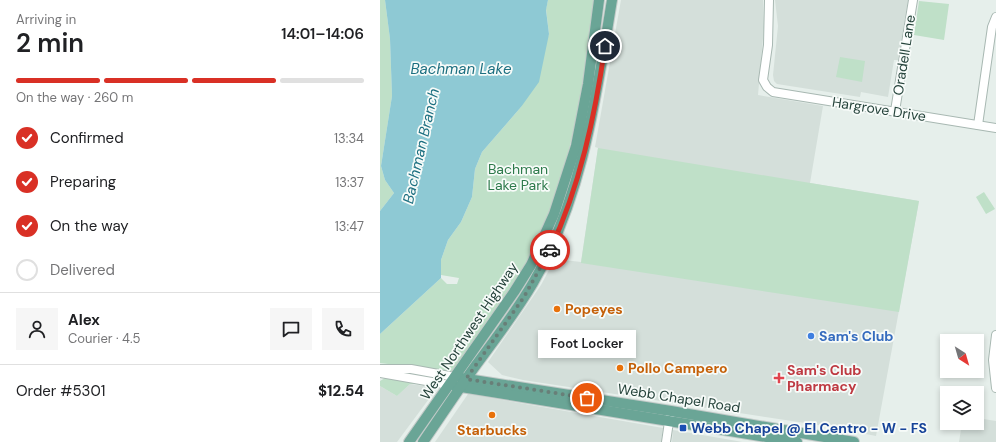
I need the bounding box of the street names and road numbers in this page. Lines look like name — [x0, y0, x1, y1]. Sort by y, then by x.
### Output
street label: Oradell Lane — [889, 13, 919, 97]
street label: Hargrove Drive — [831, 93, 927, 125]
street label: West Northwest Highway — [416, 259, 522, 403]
street label: Webb Chapel Road — [616, 379, 742, 417]

